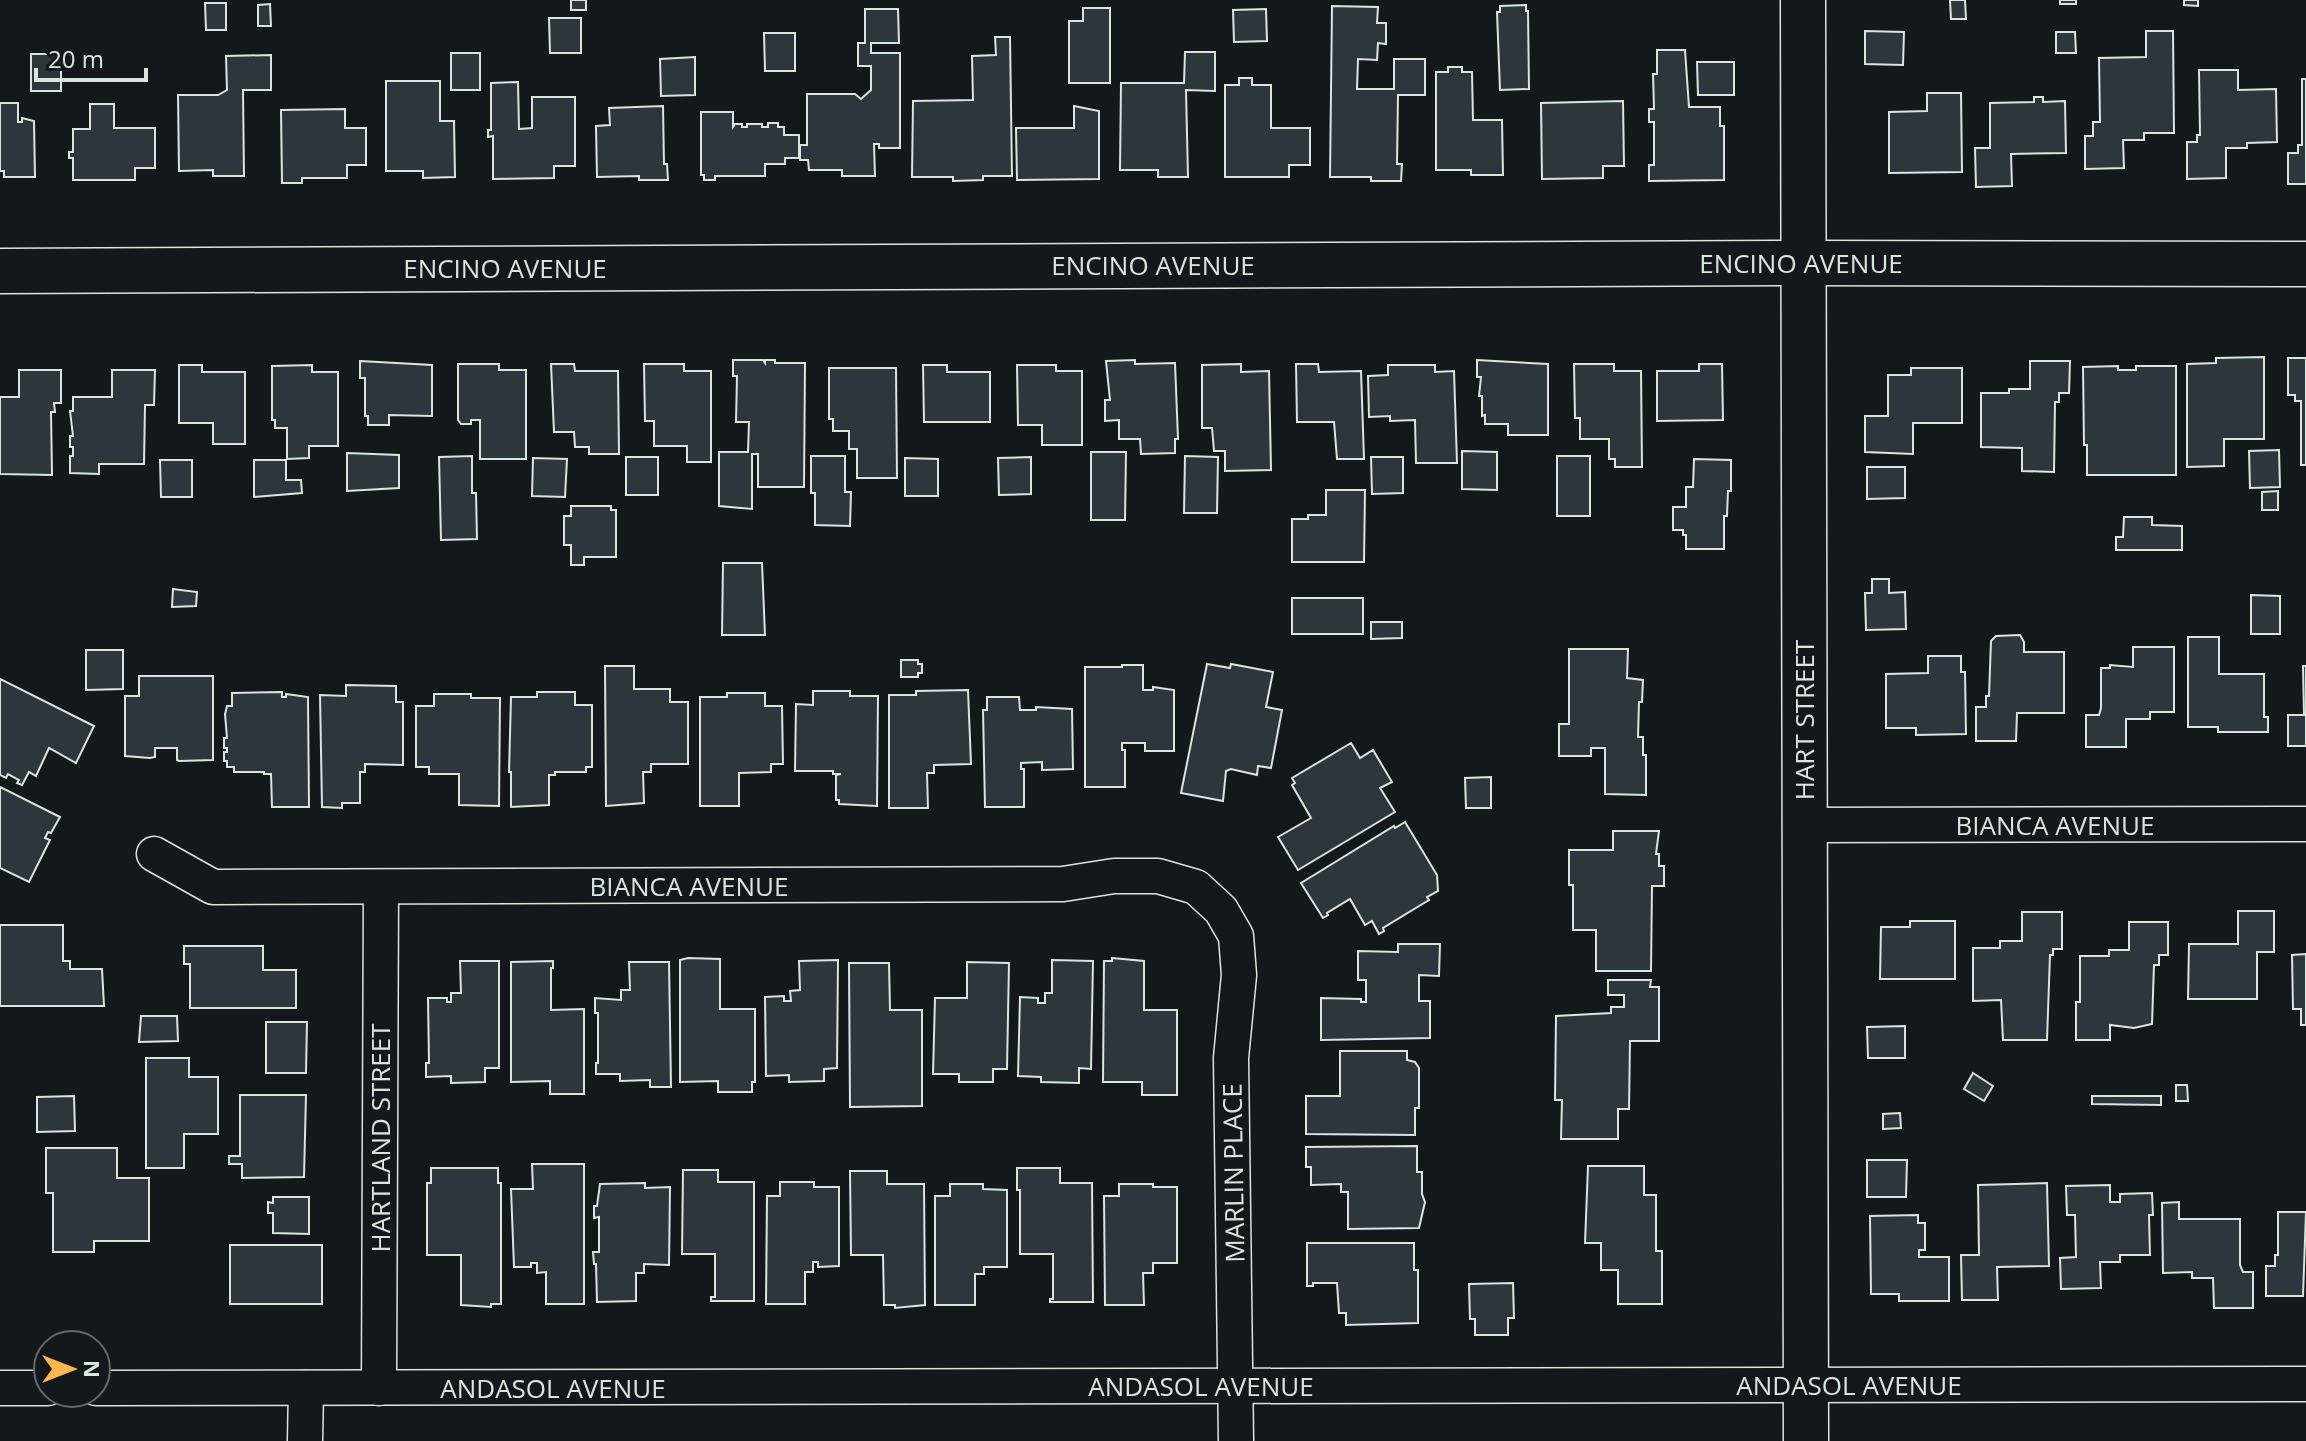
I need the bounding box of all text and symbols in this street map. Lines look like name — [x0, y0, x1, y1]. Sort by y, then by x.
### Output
scale bar — [36, 32, 146, 82]
text: 20 m — [48, 42, 104, 75]
street label: ENCINO AVENUE — [1699, 245, 1903, 281]
street label: ENCINO AVENUE — [1051, 247, 1255, 283]
street label: ENCINO AVENUE — [403, 250, 607, 286]
street label: HART STREET — [1786, 639, 1822, 800]
street label: BIANCA AVENUE — [1955, 807, 2155, 843]
street label: BIANCA AVENUE — [589, 868, 789, 904]
street label: HARTLAND STREET — [362, 1023, 398, 1253]
street label: MARLIN PLACE — [1213, 1083, 1253, 1263]
north arrow — [32, 1329, 112, 1409]
text: N — [78, 1360, 108, 1378]
street label: ANDASOL AVENUE — [1736, 1367, 1962, 1403]
street label: ANDASOL AVENUE — [1088, 1368, 1314, 1404]
street label: ANDASOL AVENUE — [440, 1370, 666, 1406]

